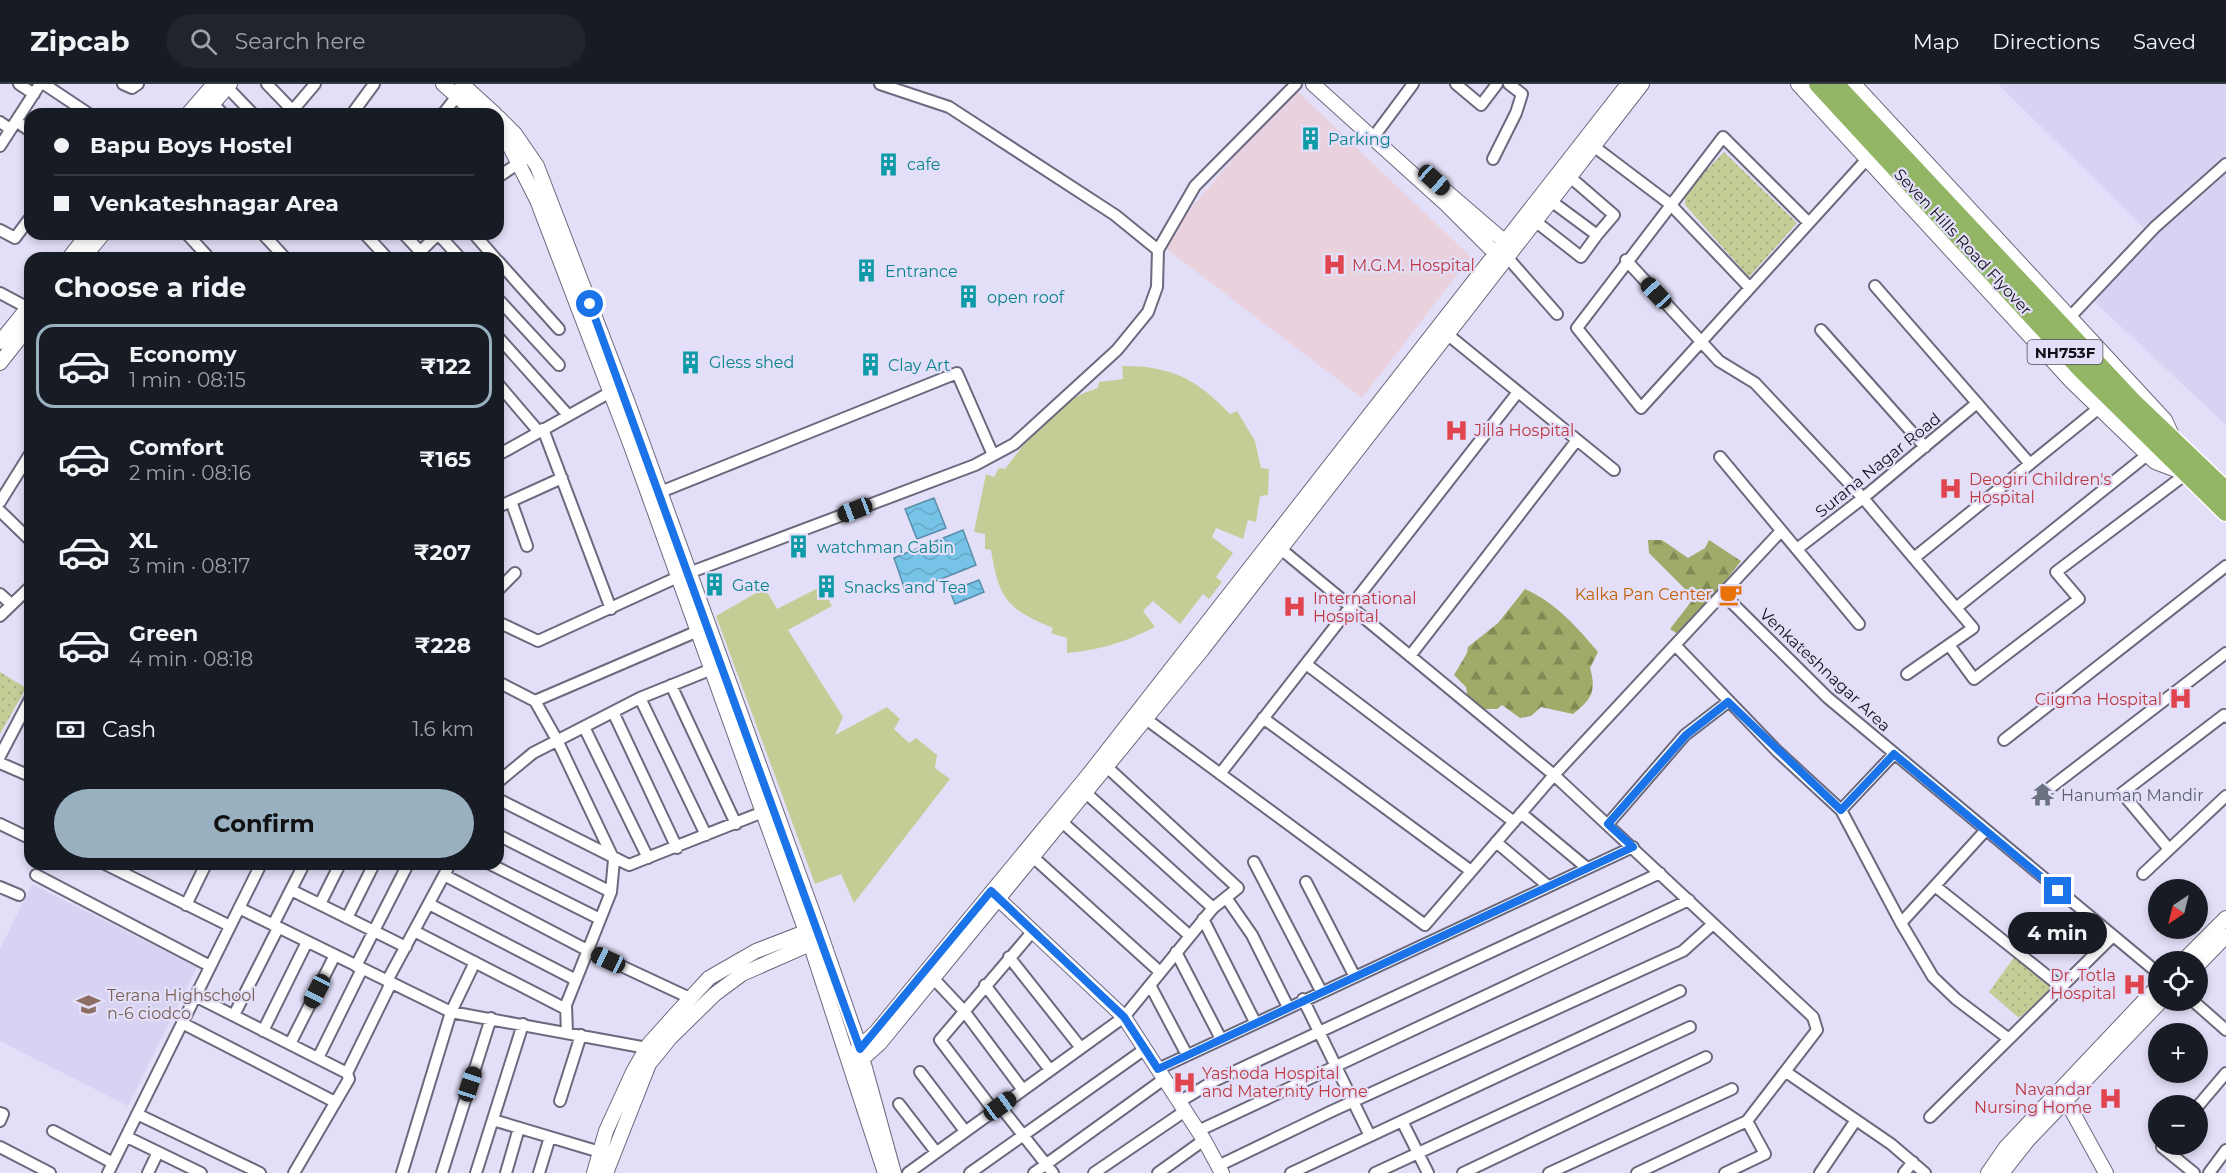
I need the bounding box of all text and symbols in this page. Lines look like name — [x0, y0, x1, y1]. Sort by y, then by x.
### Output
search box — [166, 14, 586, 68]
text: Zipcab — [30, 24, 130, 58]
icon: search — [187, 25, 220, 58]
text: Search here — [235, 28, 366, 55]
text: Map — [1913, 29, 1959, 54]
text: Directions — [1992, 29, 2100, 54]
text: Saved — [2133, 29, 2196, 54]
building icon: Parking — [1297, 126, 1323, 152]
place label: Parking — [1328, 130, 1391, 149]
text: Bapu Boys Hostel — [90, 132, 292, 159]
building icon: cafe — [876, 151, 902, 177]
place label: cafe — [907, 155, 940, 174]
car — [1415, 161, 1453, 199]
street label: Seven Hills Road Flyover — [1890, 165, 2036, 319]
text: Venkateshnagar Area — [90, 190, 339, 217]
hospital icon: M.G.M. Hospital — [1321, 252, 1347, 278]
place label: M.G.M. Hospital — [1352, 256, 1475, 275]
building icon: Entrance — [854, 258, 880, 284]
place label: Entrance — [885, 262, 958, 281]
text: Choose a ride — [54, 271, 246, 304]
car — [1637, 274, 1675, 312]
building icon: open roof — [956, 284, 982, 310]
place label: open roof — [987, 288, 1065, 307]
route start — [576, 290, 603, 317]
icon: car — [57, 339, 111, 393]
road number: NH753F — [2028, 340, 2102, 364]
text: Economy — [129, 341, 237, 368]
building icon: Gless shed — [678, 349, 704, 375]
building icon: Clay Art — [857, 352, 883, 378]
text: ₹122 — [420, 353, 471, 380]
place label: Gless shed — [709, 353, 794, 372]
place label: Clay Art — [888, 356, 951, 375]
text: 1 min · 08:15 — [129, 368, 246, 392]
street label: Surana Nagar Road — [1812, 409, 1944, 521]
hospital icon: Jilla Hospital — [1443, 417, 1469, 443]
place label: Jilla Hospital — [1473, 421, 1574, 440]
icon: car — [57, 432, 111, 486]
text: Comfort — [129, 434, 224, 461]
text: ₹165 — [419, 446, 471, 473]
text: 2 min · 08:16 — [129, 461, 251, 485]
place label: Deogiri Children's Hospital — [1969, 470, 2112, 507]
hospital icon: Deogiri Children's Hospital — [1938, 475, 1964, 501]
car — [835, 495, 875, 525]
icon: car — [57, 525, 111, 579]
text: XL — [129, 527, 158, 554]
building icon: watchman Cabin — [786, 534, 812, 560]
place label: watchman Cabin — [817, 538, 954, 557]
text: ₹207 — [414, 539, 471, 566]
text: 3 min · 08:17 — [129, 554, 250, 578]
building icon: Gate — [701, 572, 727, 598]
building icon: Snacks and Tea — [813, 574, 839, 600]
place label: Gate — [732, 576, 770, 595]
place label: Snacks and Tea — [844, 578, 967, 597]
cafe icon: Kalka Pan Center — [1717, 581, 1743, 607]
place label: Kalka Pan Center — [1575, 585, 1712, 604]
place label: International Hospital — [1313, 589, 1416, 626]
hospital icon: International Hospital — [1282, 594, 1308, 620]
street label: Venkateshnagar Area — [1756, 604, 1894, 736]
icon: car — [57, 618, 111, 672]
text: Green — [129, 620, 198, 647]
text: ₹228 — [415, 632, 471, 659]
text: 4 min · 08:18 — [129, 647, 253, 671]
hospital icon: Ciigma Hospital — [2167, 686, 2193, 712]
place label: Ciigma Hospital — [2035, 690, 2162, 709]
icon: cash — [54, 713, 87, 746]
text: Cash — [102, 716, 156, 743]
text: 1.6 km — [412, 717, 474, 741]
temple icon: Hanuman Mandir — [2030, 782, 2056, 808]
place label: Hanuman Mandir — [2061, 786, 2204, 805]
button: Confirm — [54, 789, 474, 858]
route end — [2044, 877, 2071, 904]
north arrow — [2148, 879, 2208, 939]
map controls — [2148, 879, 2208, 1155]
callout: 4 min — [2008, 912, 2108, 954]
text: 4 min — [2027, 921, 2088, 945]
car — [588, 944, 628, 976]
button: locate — [2148, 951, 2208, 1011]
place label: Dr. Totla Hospital — [2050, 966, 2116, 1003]
car — [301, 971, 333, 1011]
hospital icon: Dr. Totla Hospital — [2121, 971, 2147, 997]
place label: Terana Highschool n-6 ciodco — [107, 986, 256, 1023]
school or university icon: Terana Highschool n-6 ciodco — [76, 991, 102, 1017]
button: + — [2148, 1023, 2208, 1083]
car — [456, 1064, 484, 1104]
place label: Yashoda Hospital and Maternity Home — [1202, 1064, 1368, 1101]
hospital icon: Yashoda Hospital and Maternity Home — [1171, 1069, 1197, 1095]
place label: Navandar Nursing Home — [1974, 1080, 2092, 1117]
hospital icon: Navandar Nursing Home — [2097, 1085, 2123, 1111]
car — [980, 1088, 1020, 1124]
button: − — [2148, 1095, 2208, 1155]

